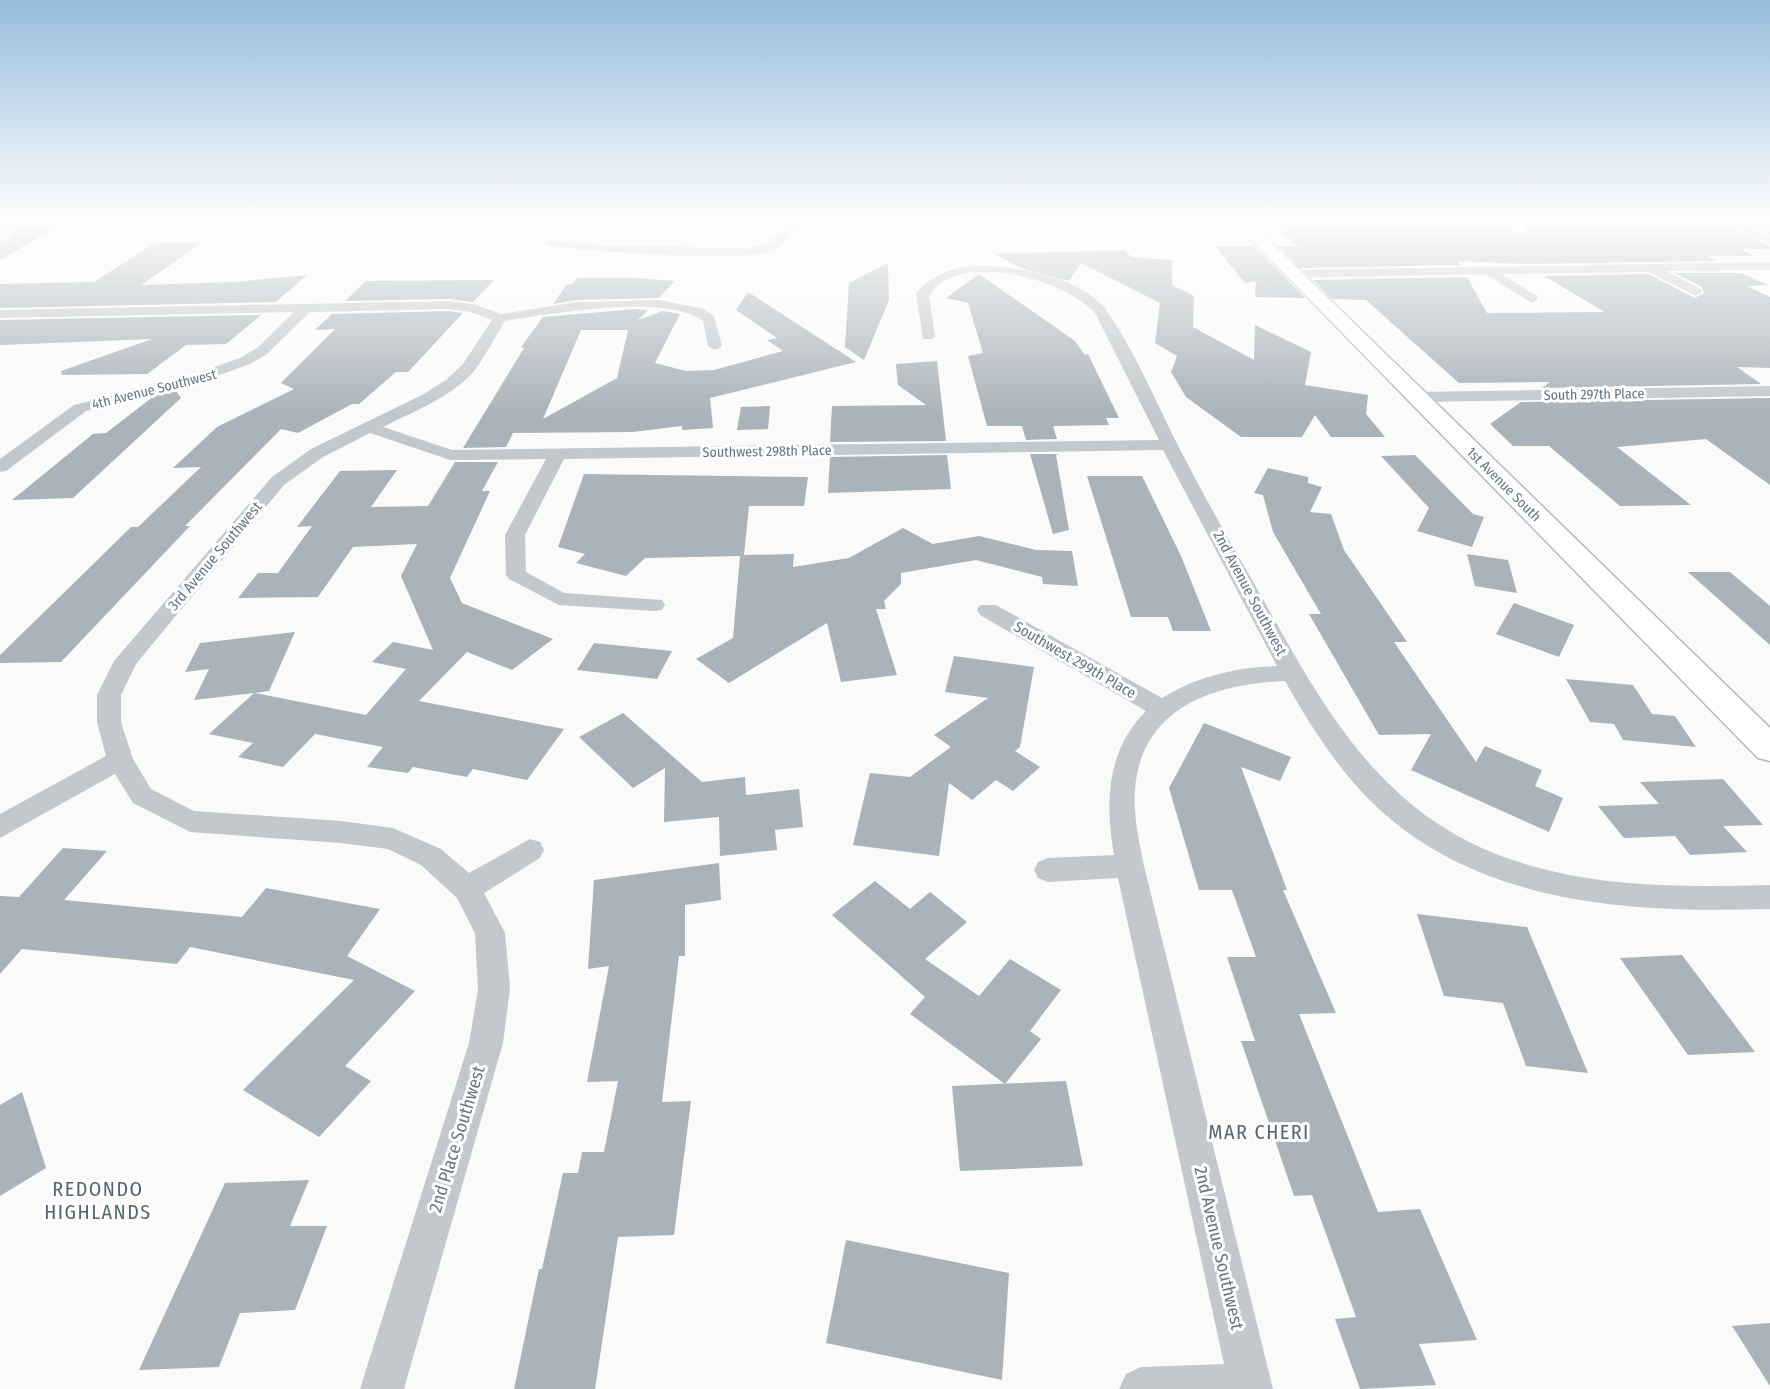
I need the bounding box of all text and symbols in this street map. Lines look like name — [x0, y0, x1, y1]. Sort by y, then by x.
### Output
street label: 4th Avenue Southwest — [90, 366, 218, 413]
street label: South 297th Place — [1543, 385, 1645, 404]
street label: Southwest 298th Place — [702, 442, 832, 461]
street label: 1st Avenue South — [1463, 444, 1544, 525]
street label: 3rd Avenue Southwest — [164, 498, 266, 614]
street label: 2nd Avenue Southwest — [1209, 527, 1291, 659]
street label: Southwest 299th Place — [1011, 618, 1139, 702]
street label: 2nd Place Southwest — [424, 1063, 490, 1215]
district label: MAR CHERI — [1208, 1120, 1310, 1144]
street label: 2nd Avenue Southwest — [1189, 1164, 1249, 1332]
district label: REDONDO HIGHLANDS — [44, 1177, 152, 1224]

